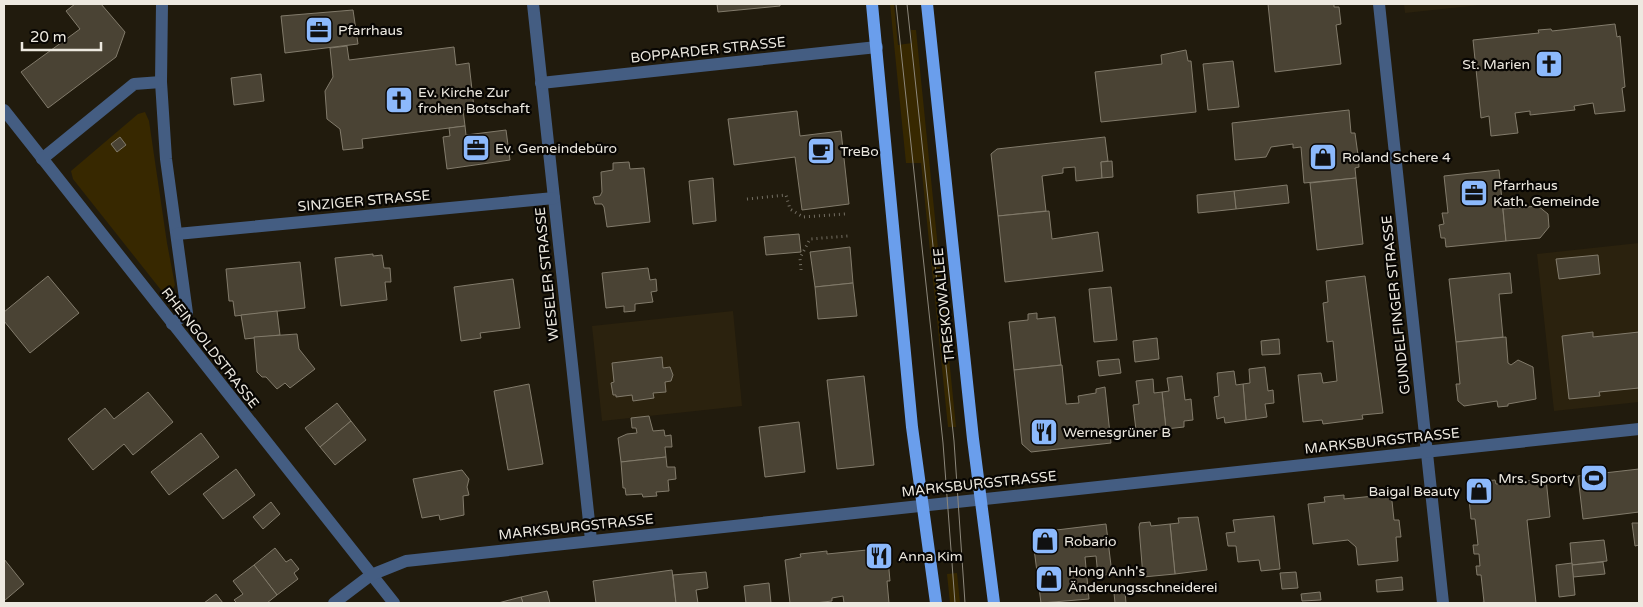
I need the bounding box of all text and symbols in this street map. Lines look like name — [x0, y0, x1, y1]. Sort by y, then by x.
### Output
office icon: Pfarrhaus — [304, 15, 334, 45]
scale bar — [22, 20, 101, 52]
place label: Pfarrhaus — [338, 22, 403, 39]
text: 20 m — [30, 28, 67, 46]
street label: BOPPARDER STRASSE — [630, 33, 787, 67]
church icon: St. Marien — [1534, 49, 1564, 79]
place label: St. Marien — [1462, 56, 1530, 73]
place label: Ev. Kirche Zur frohen Botschaft — [418, 84, 531, 117]
church icon: Ev. Kirche Zur frohen Botschaft — [384, 85, 414, 115]
office icon: Ev. Gemeindebüro — [461, 133, 491, 163]
cafe icon: TreBo — [806, 136, 836, 166]
place label: Ev. Gemeindebüro — [495, 140, 617, 157]
shop icon: Roland Schere 4 — [1308, 142, 1338, 172]
place label: TreBo — [840, 143, 879, 160]
place label: Roland Schere 4 — [1342, 149, 1451, 166]
place label: Pfarrhaus Kath. Gemeinde — [1493, 177, 1599, 210]
office icon: Pfarrhaus Kath. Gemeinde — [1459, 178, 1489, 208]
street label: SINZIGER STRASSE — [297, 187, 431, 215]
street label: WESELER STRASSE — [532, 206, 562, 342]
street label: GUNDELFINGER STRASSE — [1378, 215, 1414, 395]
street label: TRESKOWALLEE — [930, 247, 958, 363]
street label: RHEINGOLDSTRASSE — [158, 284, 262, 412]
restaurant icon: Wernesgrüner B — [1029, 417, 1059, 447]
place label: Wernesgrüner B — [1063, 424, 1171, 441]
street label: MARKSBURGSTRASSE — [1304, 424, 1461, 458]
sports icon: Mrs. Sporty — [1579, 463, 1609, 493]
street label: MARKSBURGSTRASSE — [901, 467, 1058, 501]
place label: Mrs. Sporty — [1498, 470, 1575, 487]
shop icon: Baigal Beauty — [1464, 476, 1494, 506]
place label: Baigal Beauty — [1368, 483, 1460, 500]
street label: MARKSBURGSTRASSE — [498, 510, 655, 544]
shop icon: Robario — [1030, 526, 1060, 556]
place label: Robario — [1064, 533, 1117, 550]
restaurant icon: Anna Kim — [864, 541, 894, 571]
place label: Anna Kim — [898, 548, 963, 565]
place label: Hong Anh's Änderungsschneiderei — [1068, 563, 1218, 596]
shop icon: Hong Anh's Änderungsschneiderei — [1034, 564, 1064, 594]

